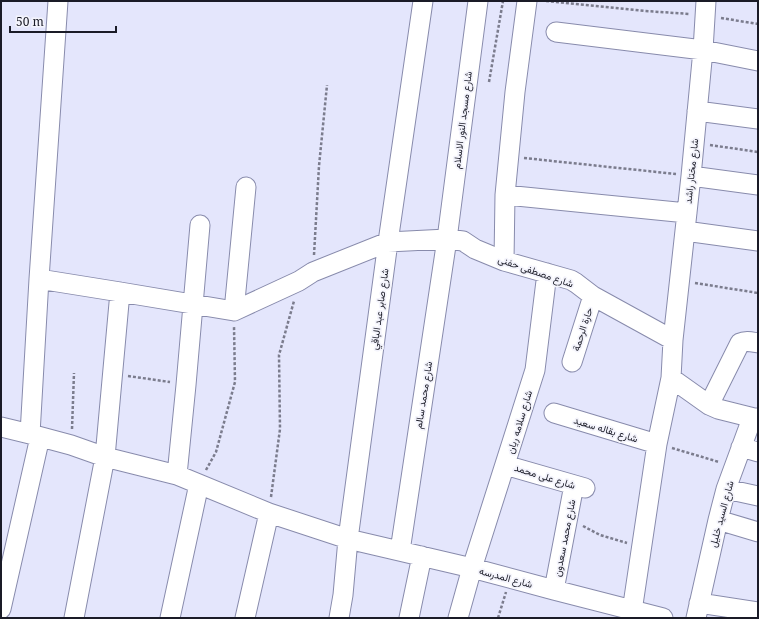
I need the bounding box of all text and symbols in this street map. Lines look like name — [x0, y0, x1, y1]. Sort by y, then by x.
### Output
scale bar — [10, 8, 116, 34]
text: 50 m — [16, 13, 44, 30]
street label: شارع مسجد النور الاسلام — [449, 70, 475, 170]
street label: شارع مختار راشد — [681, 138, 701, 204]
street label: شارع مصطفى حفنى — [496, 252, 576, 291]
street label: شارع صابر عبد الباقي — [366, 267, 394, 351]
street label: حارة الرحمة — [568, 305, 596, 353]
street label: شارع محمد سالم — [411, 360, 435, 430]
street label: شارع سلامه ريان — [503, 388, 535, 455]
street label: شارع بقاله سعيد — [572, 413, 640, 445]
street label: شارع على محمد — [513, 460, 577, 492]
street label: شارع السيد خليل — [705, 479, 737, 549]
street label: شارع محمد سعدون — [550, 498, 578, 578]
street label: شارع المدرسه — [478, 563, 534, 591]

